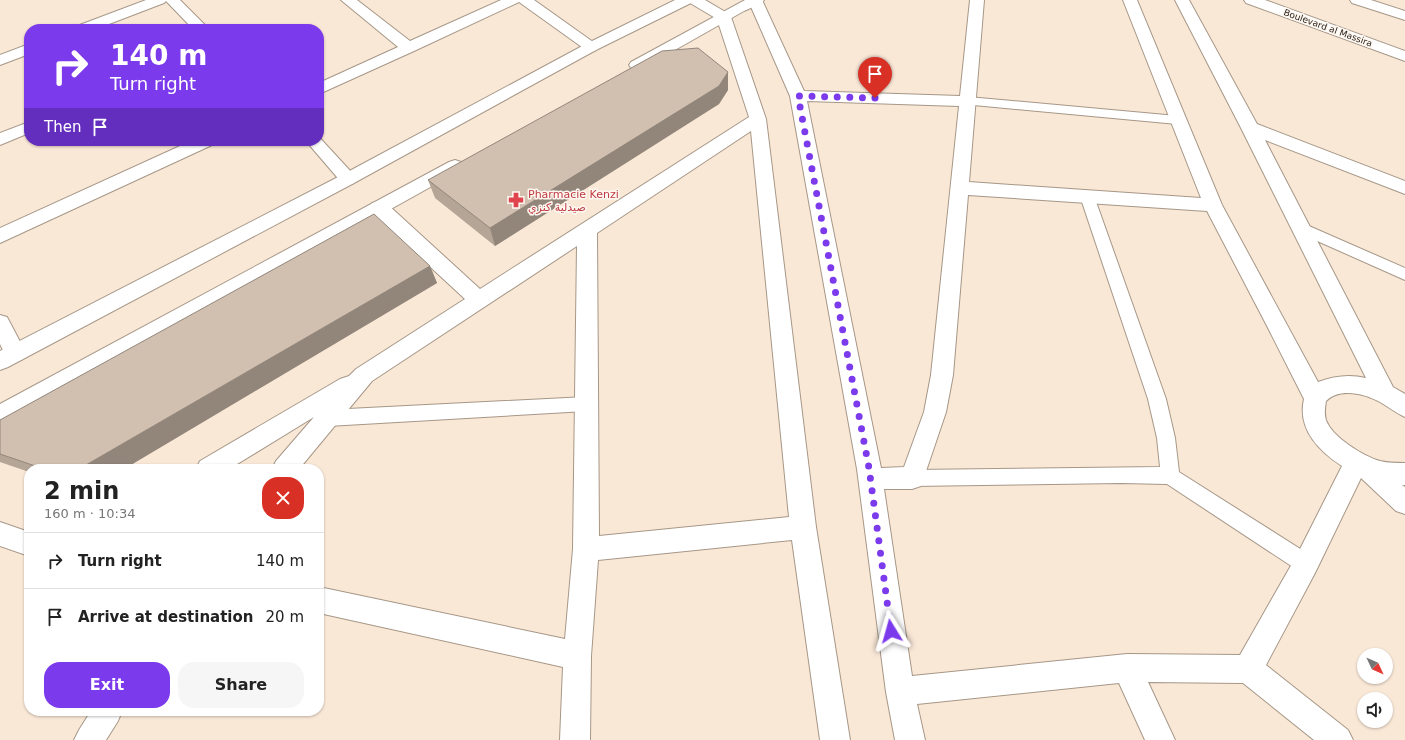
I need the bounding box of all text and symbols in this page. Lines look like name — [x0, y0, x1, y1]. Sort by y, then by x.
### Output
street label: Boulevard al Massira — [1282, 7, 1374, 49]
text: 140 m — [110, 39, 207, 72]
icon: right — [44, 40, 96, 92]
pin — [858, 57, 892, 98]
icon: arrive — [864, 63, 886, 85]
text: Turn right — [110, 73, 196, 94]
icon: arrive — [89, 116, 111, 138]
text: Then — [44, 118, 81, 136]
place label: Pharmacie Kenzi صيدلية كنزي — [528, 188, 619, 214]
pharmacy icon: Pharmacie Kenzi صيدلية كنزي — [507, 191, 525, 209]
text: 2 min — [44, 477, 119, 505]
button: close — [262, 477, 304, 519]
text: 160 m · 10:34 — [44, 506, 135, 521]
icon: right — [44, 550, 66, 572]
text: Turn right — [78, 552, 162, 570]
text: 140 m — [256, 552, 304, 570]
icon: arrive — [44, 606, 66, 628]
text: Arrive at destination — [78, 608, 253, 626]
text: 20 m — [266, 608, 304, 626]
position arrow — [870, 610, 912, 652]
north arrow — [1357, 648, 1393, 684]
map controls — [1357, 648, 1393, 728]
button: Exit — [44, 662, 170, 708]
button: Share — [178, 662, 304, 708]
button: sound — [1357, 692, 1393, 728]

